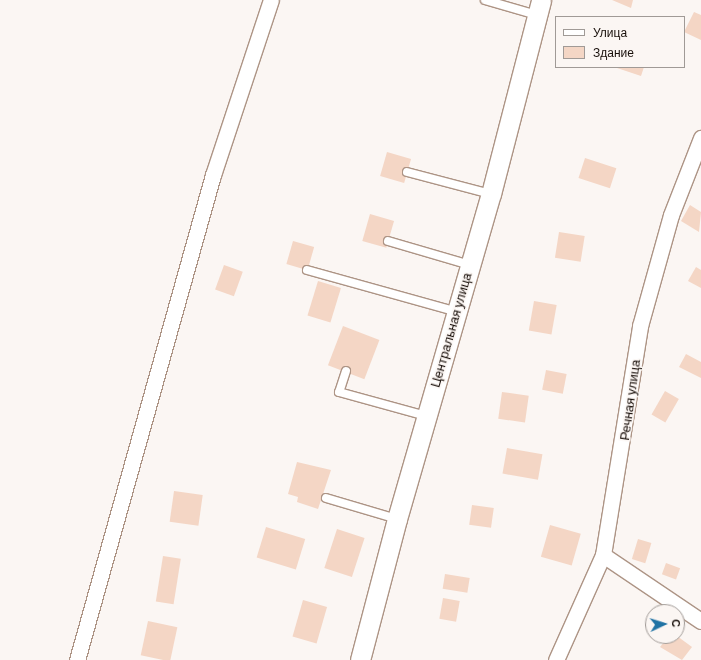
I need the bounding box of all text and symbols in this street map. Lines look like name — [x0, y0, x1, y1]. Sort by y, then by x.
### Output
legend — [555, 16, 685, 68]
text: Улица — [593, 25, 627, 39]
text: Здание — [593, 45, 634, 59]
street label: Центральная улица — [427, 271, 475, 389]
street label: Речная улица — [617, 359, 643, 441]
north arrow — [645, 604, 685, 644]
text: С — [670, 619, 683, 628]

